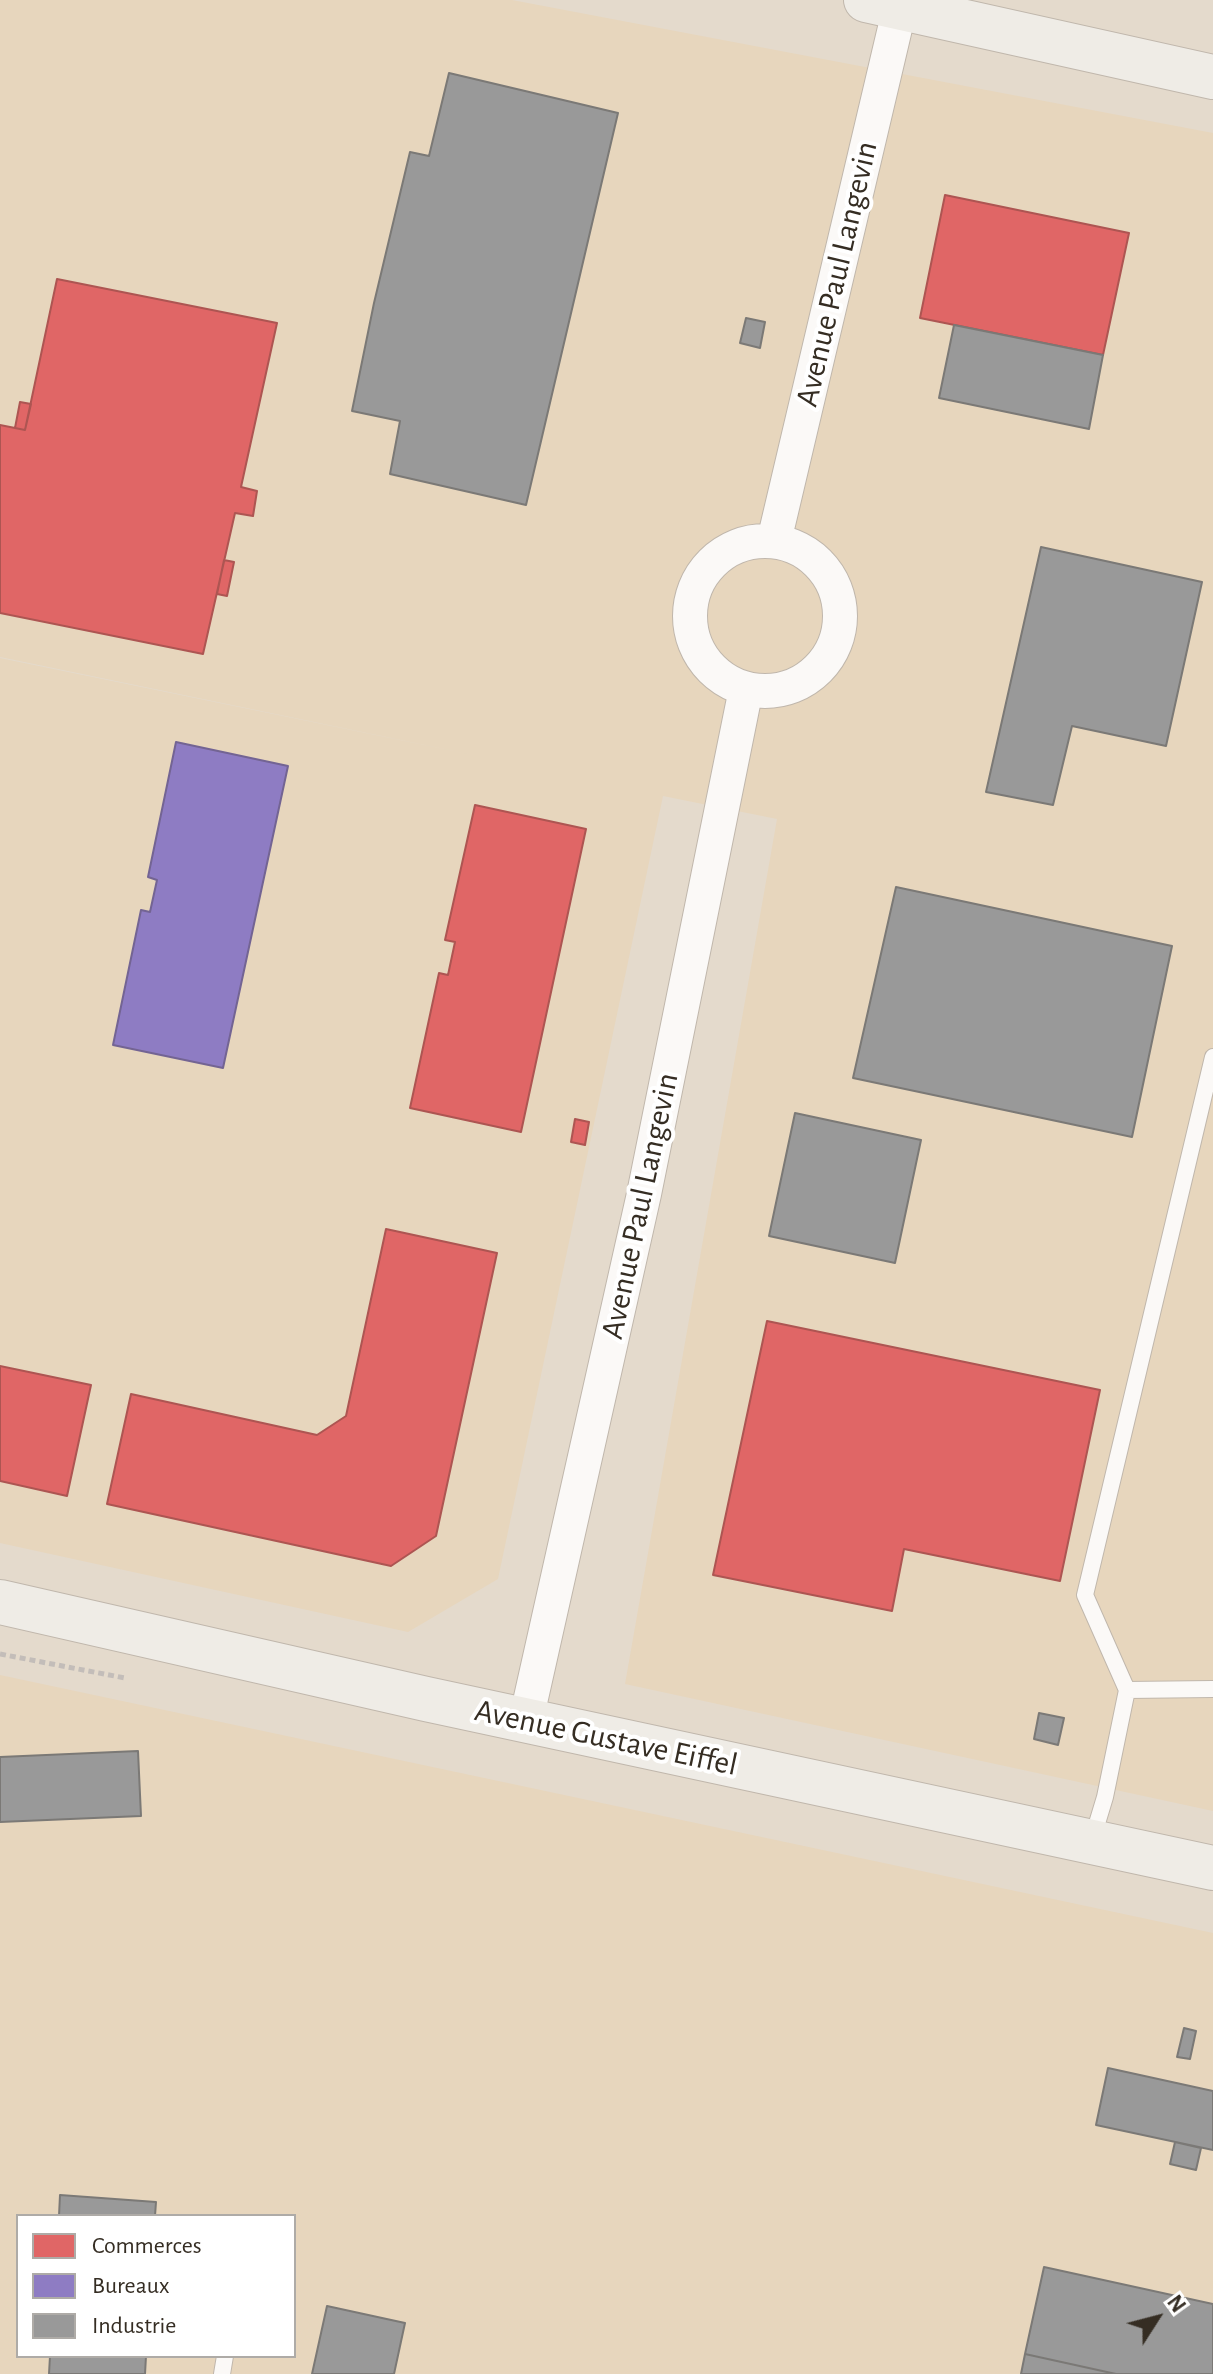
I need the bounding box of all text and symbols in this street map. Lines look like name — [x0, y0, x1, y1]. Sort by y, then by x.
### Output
street label: Avenue Paul Langevin — [788, 138, 886, 410]
street label: Avenue Paul Langevin — [593, 1069, 687, 1343]
street label: Avenue Gustave Eiffel — [471, 1691, 741, 1785]
legend — [16, 2214, 296, 2358]
text: Commerces — [92, 2234, 202, 2258]
text: Bureaux — [92, 2274, 169, 2298]
north arrow — [1117, 2278, 1197, 2358]
text: N — [1163, 2291, 1190, 2317]
text: Industrie — [92, 2314, 176, 2338]

